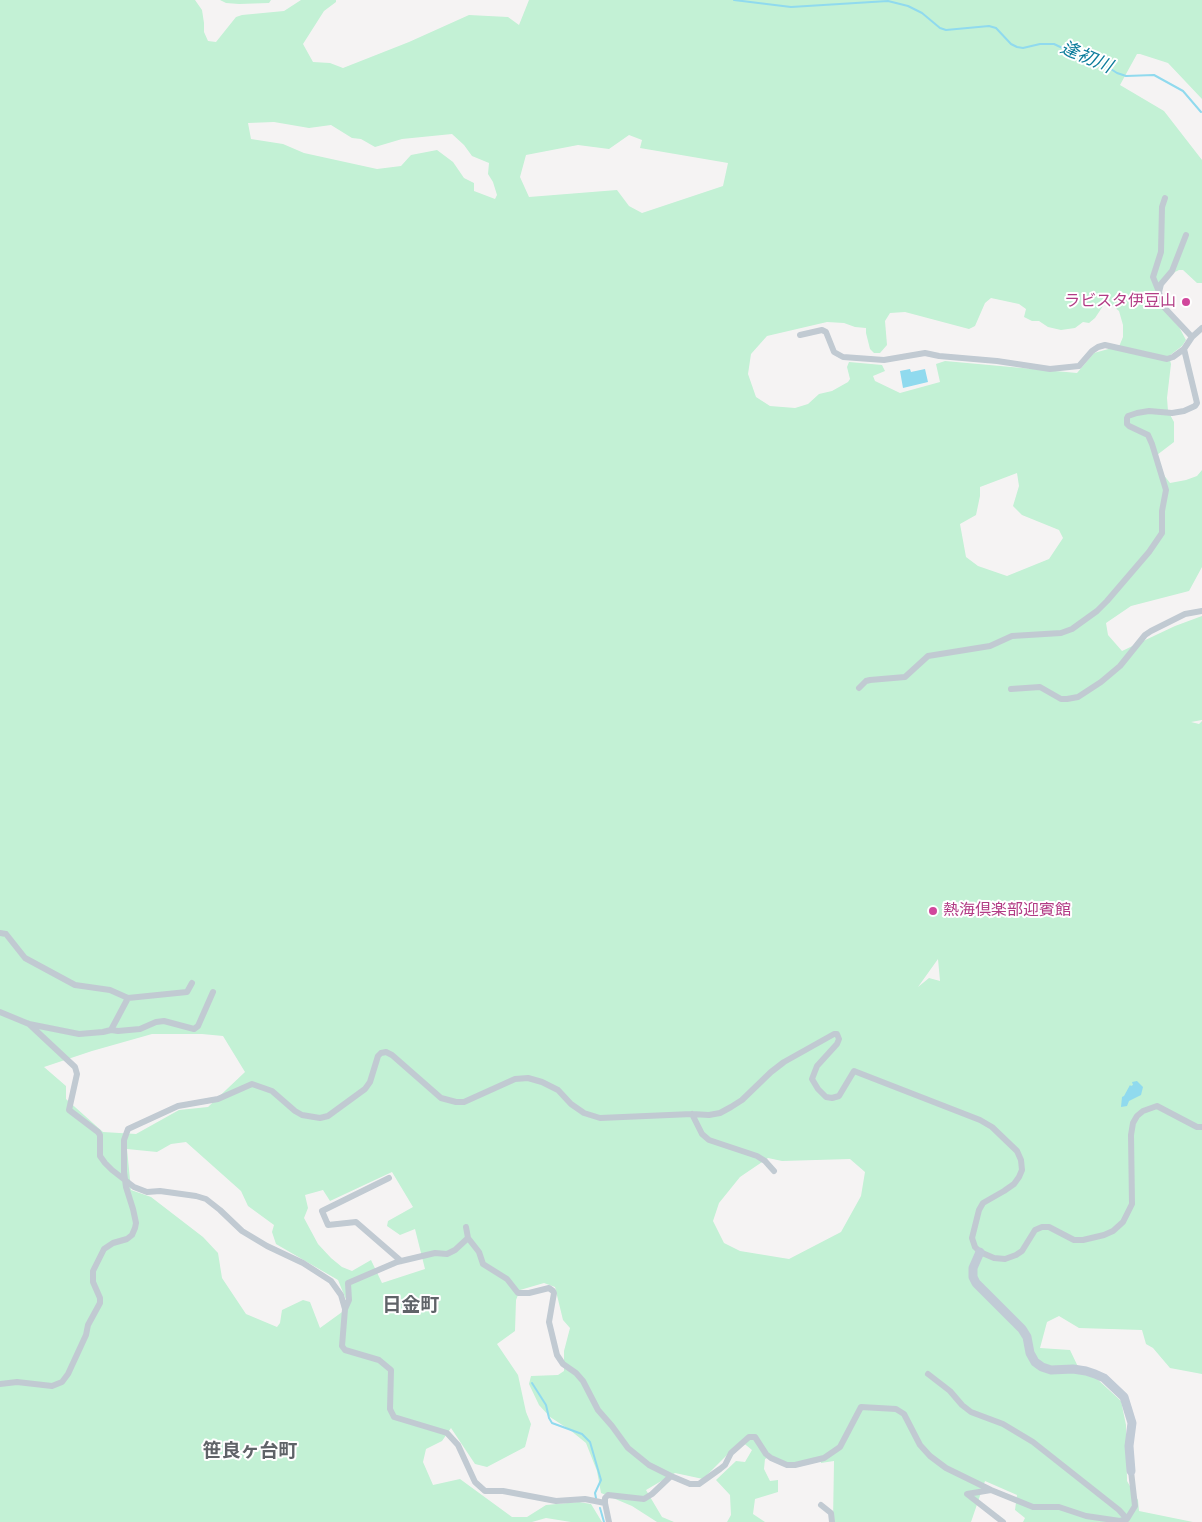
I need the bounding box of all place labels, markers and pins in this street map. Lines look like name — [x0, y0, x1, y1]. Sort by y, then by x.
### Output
place label: ラビスタ伊豆山 — [1064, 292, 1176, 312]
marker: ラビスタ伊豆山 — [1180, 296, 1192, 308]
place label: 熱海倶楽部迎賓館 — [943, 901, 1071, 921]
marker: 熱海倶楽部迎賓館 — [927, 905, 939, 917]

